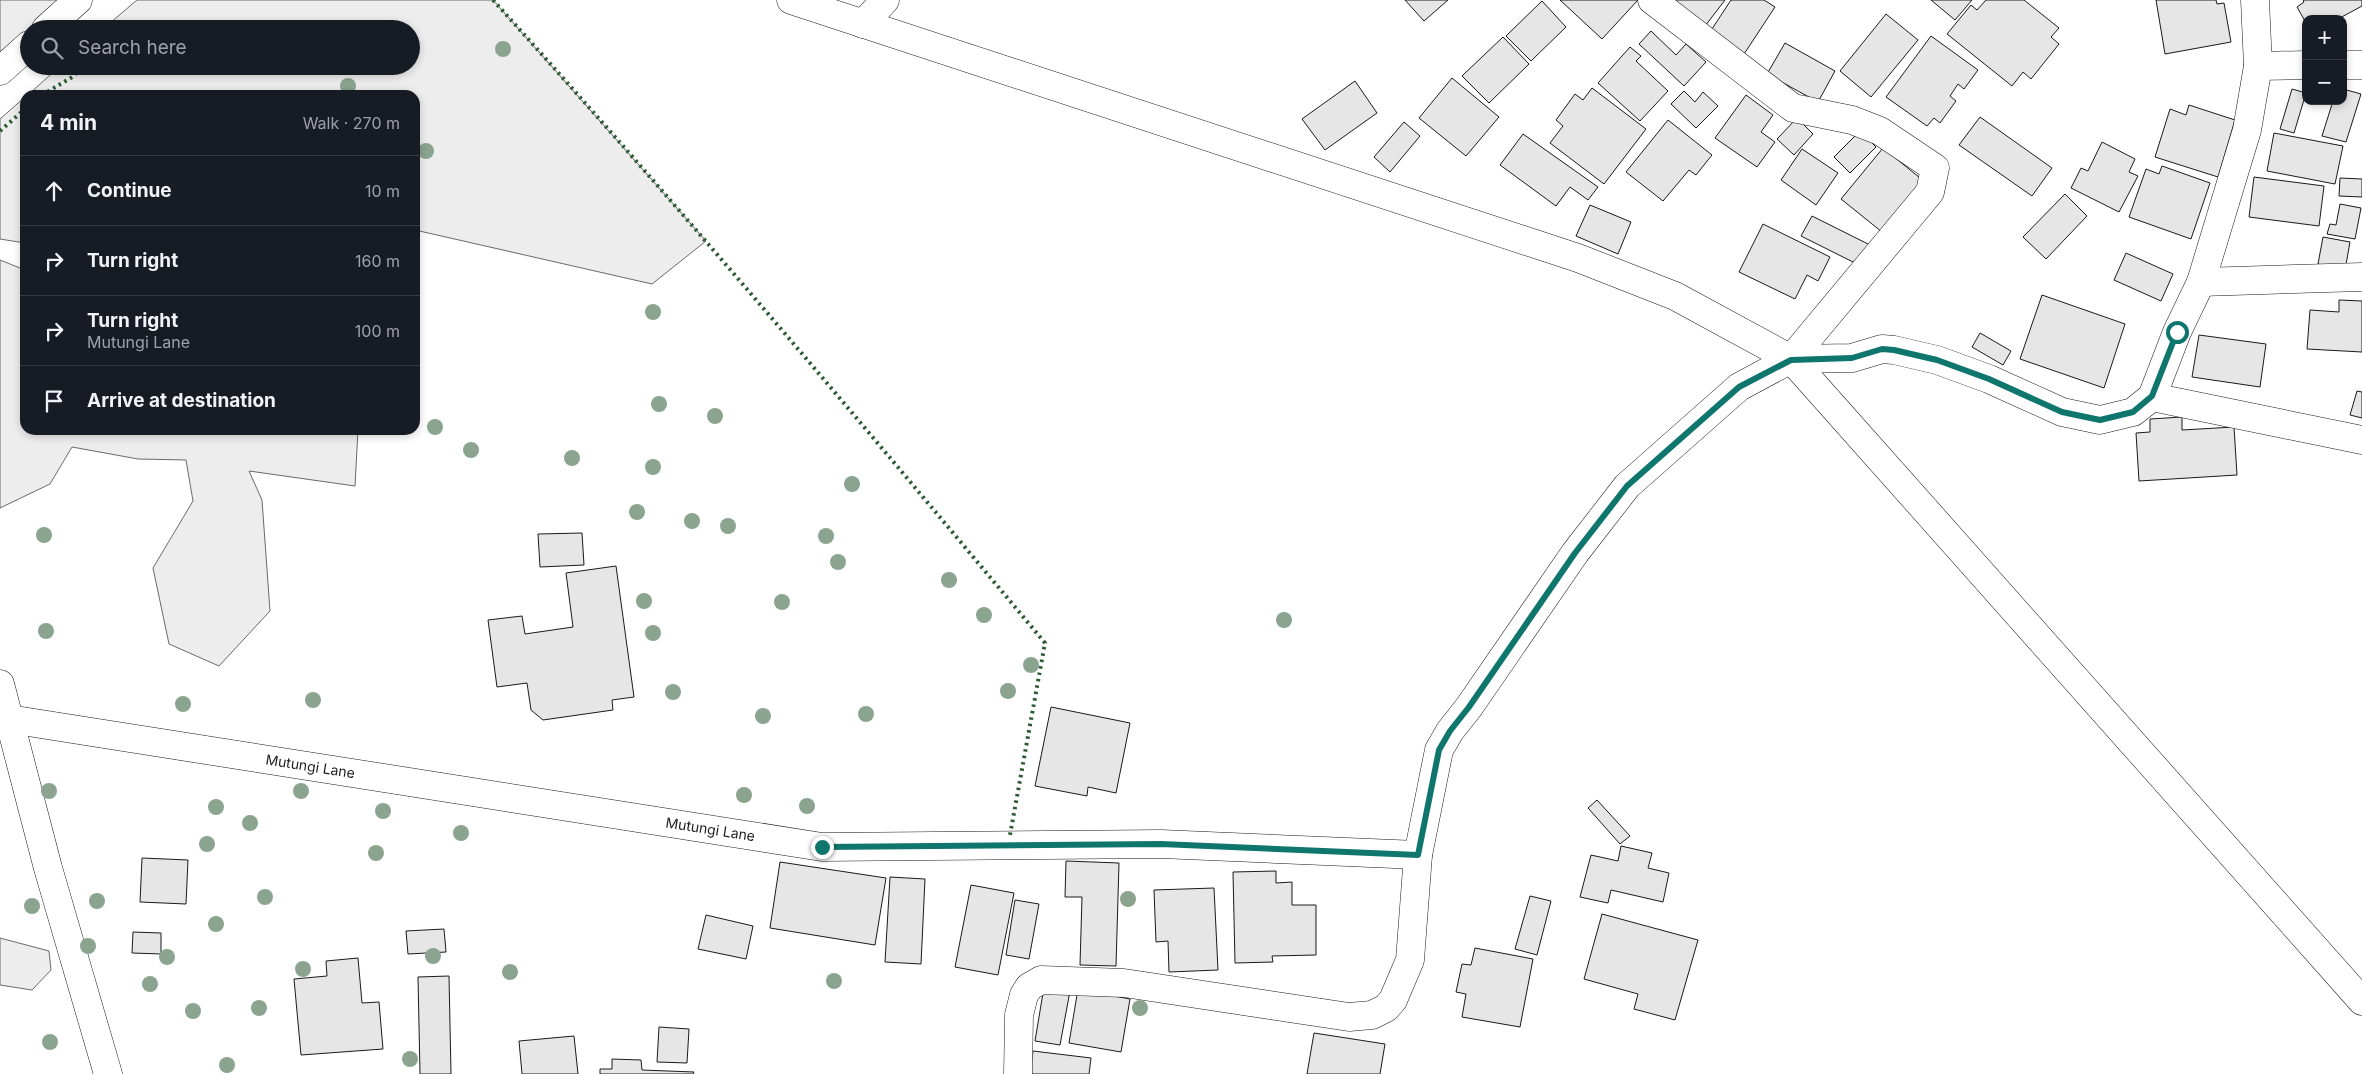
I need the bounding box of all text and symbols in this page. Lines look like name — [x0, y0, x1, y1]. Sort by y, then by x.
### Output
map controls — [2302, 15, 2347, 105]
button: + — [2302, 15, 2347, 60]
search box — [20, 20, 420, 75]
icon: search — [38, 34, 66, 62]
text: Search here — [78, 36, 187, 59]
button: − — [2302, 60, 2347, 105]
text: 4 min — [40, 110, 97, 135]
text: Walk · 270 m — [303, 113, 400, 133]
icon: ahead — [40, 177, 68, 205]
text: Continue — [87, 179, 172, 202]
text: 10 m — [365, 181, 400, 201]
icon: right — [40, 247, 68, 275]
text: Turn right — [87, 249, 178, 272]
text: 160 m — [355, 251, 400, 271]
text: Turn right — [87, 309, 178, 332]
icon: right — [40, 317, 68, 345]
text: 100 m — [355, 321, 400, 341]
route start — [2166, 321, 2189, 344]
text: Mutungi Lane — [87, 332, 190, 352]
icon: arrive — [40, 387, 68, 415]
text: Arrive at destination — [87, 389, 276, 412]
street label: Mutungi Lane — [264, 751, 356, 781]
street label: Mutungi Lane — [665, 814, 756, 844]
route end — [811, 836, 834, 859]

